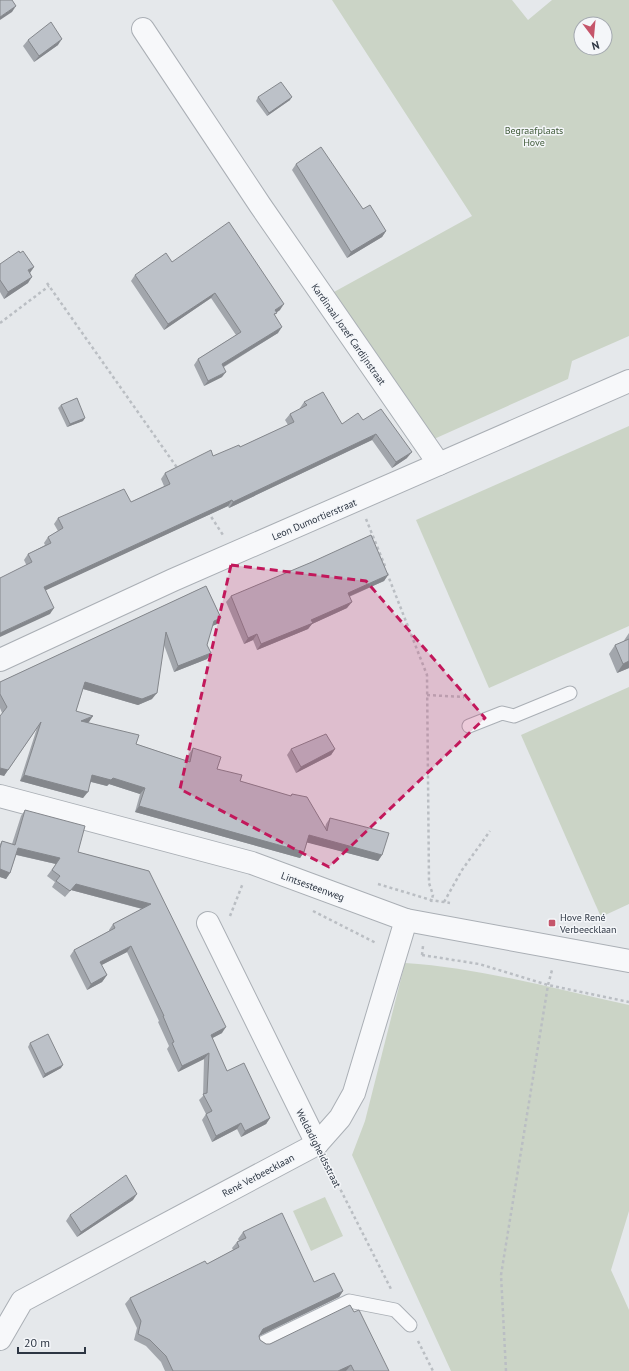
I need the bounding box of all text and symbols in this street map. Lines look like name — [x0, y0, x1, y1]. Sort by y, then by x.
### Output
north arrow — [573, 16, 613, 56]
text: N — [590, 38, 601, 53]
park label: Begraafplaats Hove — [505, 124, 563, 149]
street label: Kardinaal Jozef Cardijnstraat — [309, 281, 389, 388]
street label: Leon Dumortierstraat — [270, 495, 359, 543]
street label: Lintsesteenweg — [279, 869, 346, 904]
place label: Hove René Verbeecklaan — [559, 911, 617, 936]
marker: Hove René Verbeecklaan — [547, 918, 557, 928]
street label: Weldadigheidsstraat — [293, 1107, 344, 1190]
street label: René Verbeecklaan — [220, 1151, 297, 1200]
scale bar — [18, 1329, 85, 1355]
text: 20 m — [24, 1335, 50, 1350]

